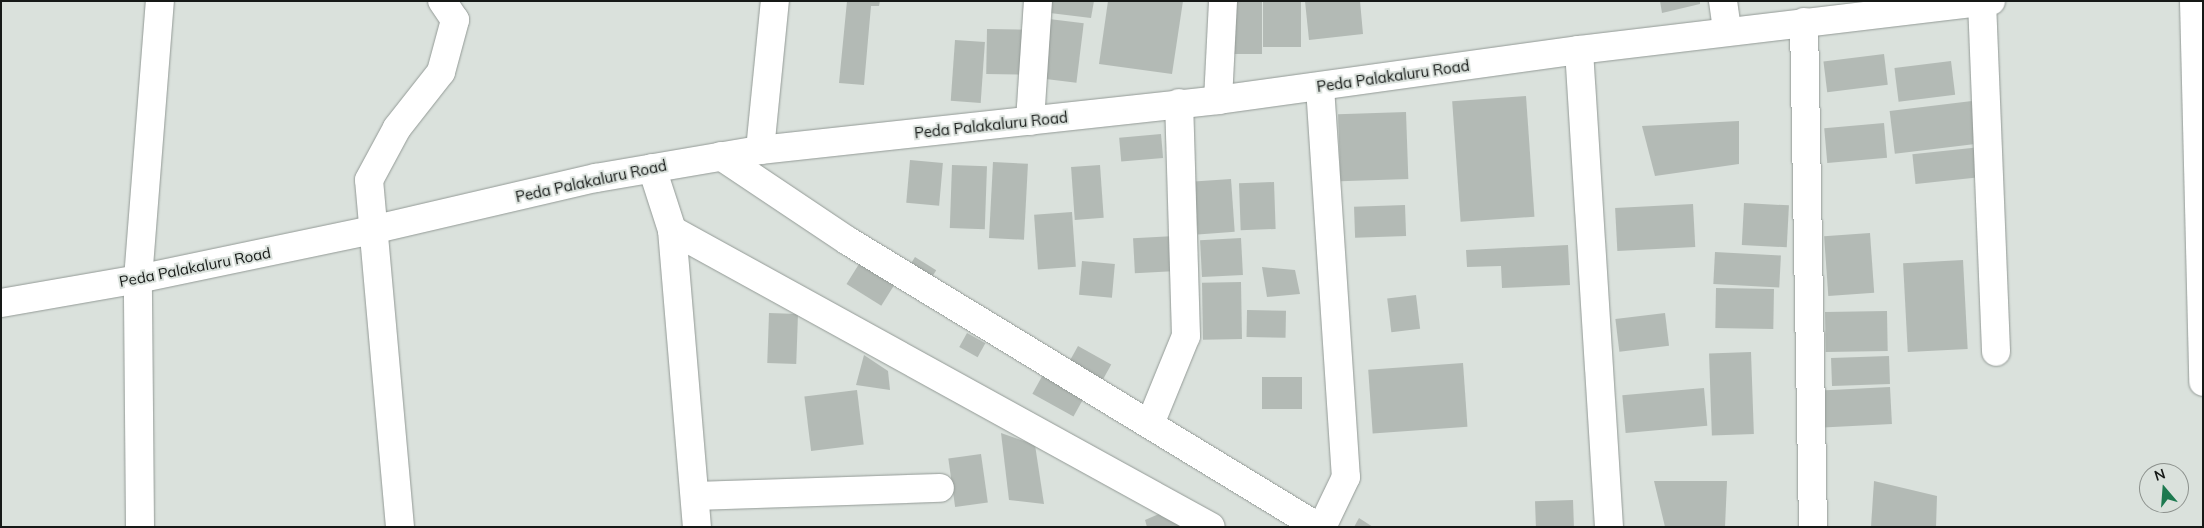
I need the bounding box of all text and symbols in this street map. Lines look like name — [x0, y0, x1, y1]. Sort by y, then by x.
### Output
street label: Peda Palakaluru Road — [1315, 56, 1471, 96]
street label: Peda Palakaluru Road — [913, 108, 1069, 142]
street label: Peda Palakaluru Road — [514, 156, 668, 206]
street label: Peda Palakaluru Road — [118, 243, 272, 291]
north arrow — [2139, 463, 2189, 513]
text: N — [2152, 464, 2167, 485]

